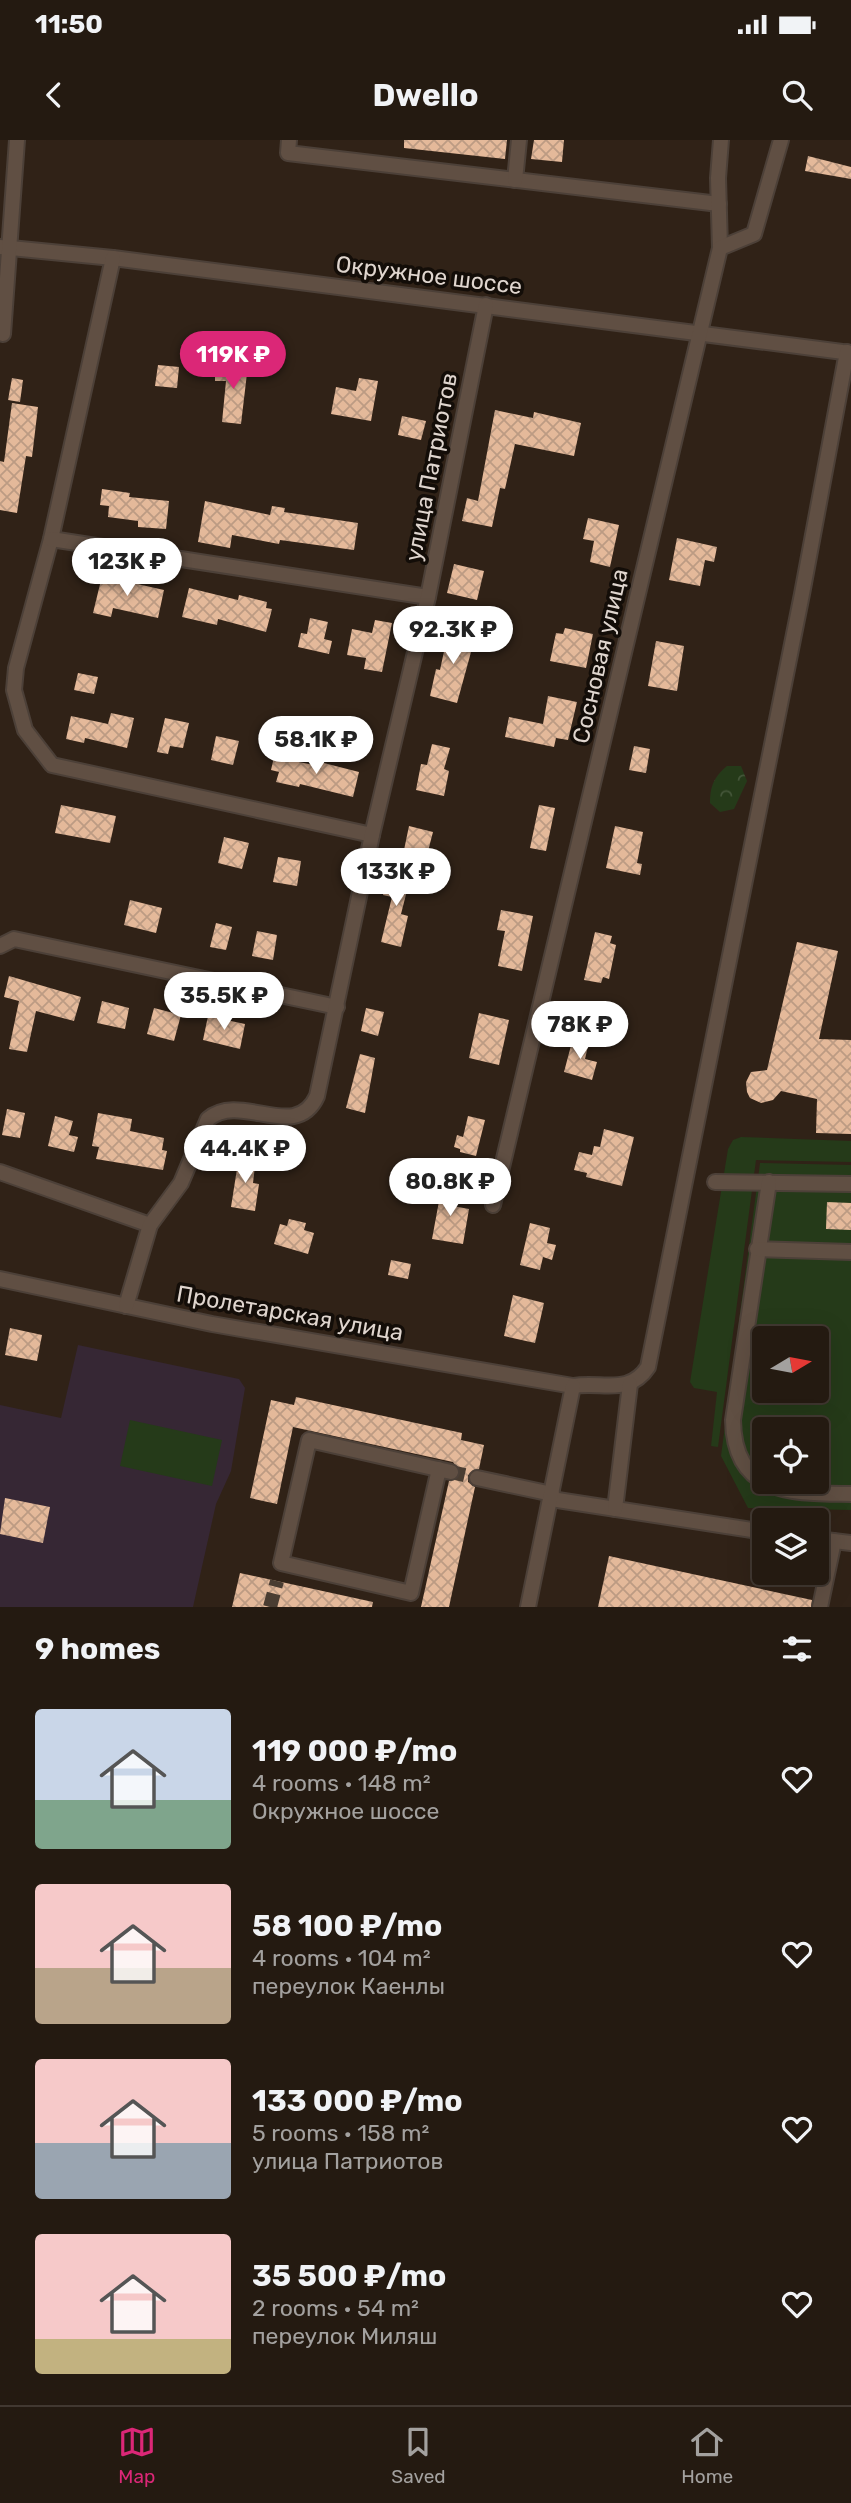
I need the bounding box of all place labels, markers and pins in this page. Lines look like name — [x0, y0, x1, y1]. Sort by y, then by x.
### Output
pin: 119K ₽ — [176, 331, 290, 391]
pin: 123K ₽ — [70, 538, 184, 598]
pin: 92.3K ₽ — [388, 606, 518, 666]
pin: 58.1K ₽ — [251, 716, 381, 776]
pin: 133K ₽ — [339, 848, 453, 908]
pin: 35.5K ₽ — [159, 972, 289, 1032]
pin: 78K ₽ — [531, 1002, 629, 1061]
pin: 44.4K ₽ — [180, 1126, 310, 1185]
pin: 80.8K ₽ — [385, 1158, 515, 1218]

